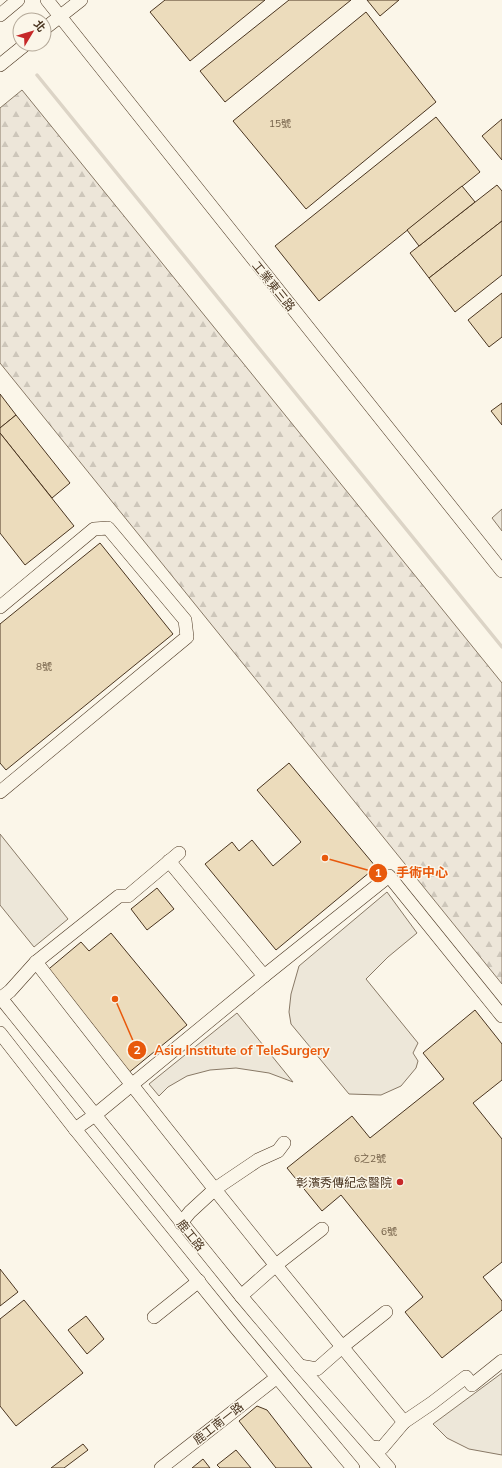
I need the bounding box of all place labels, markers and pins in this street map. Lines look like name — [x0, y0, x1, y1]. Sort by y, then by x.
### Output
callout: 手術中心 — [368, 860, 456, 885]
callout: Asia Institute of TeleSurgery — [127, 1037, 338, 1062]
place label: 彰濱秀傳紀念醫院 — [296, 1175, 392, 1190]
marker: 彰濱秀傳紀念醫院 — [395, 1177, 405, 1187]

